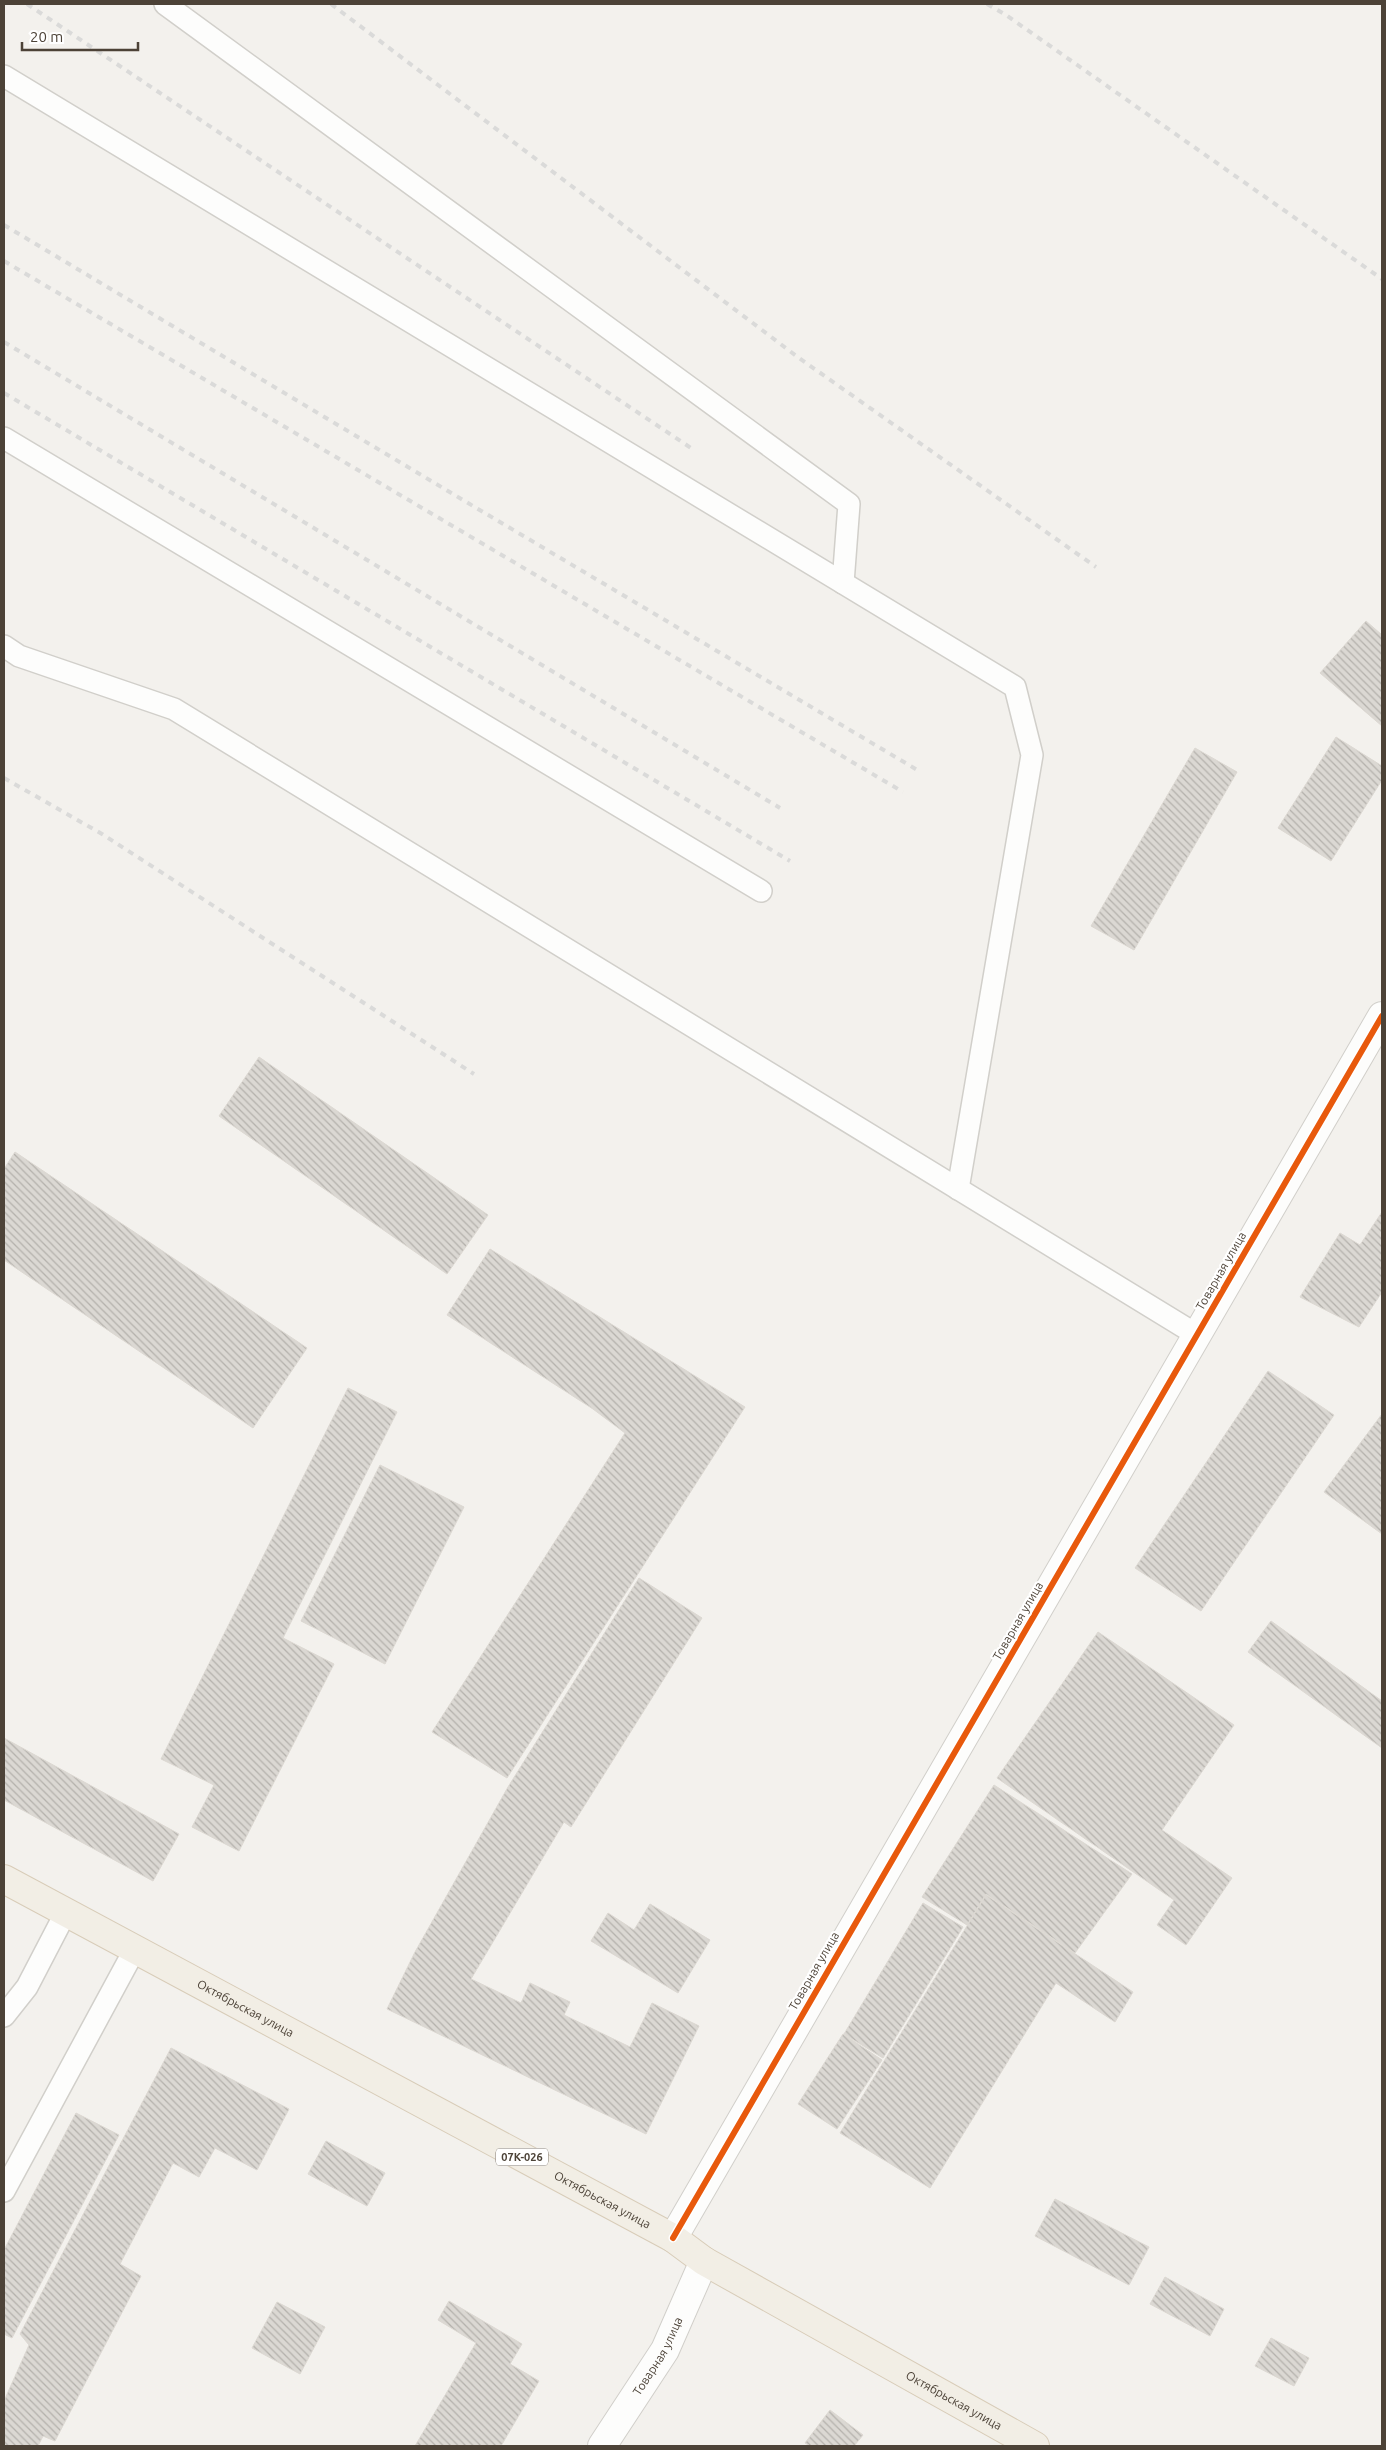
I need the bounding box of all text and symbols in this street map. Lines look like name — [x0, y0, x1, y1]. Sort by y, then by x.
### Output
scale bar — [22, 20, 139, 52]
text: 20 m — [30, 28, 63, 45]
street label: Товарная улица — [1193, 1229, 1248, 1312]
street label: Товарная улица — [990, 1579, 1045, 1662]
street label: Товарная улица — [786, 1929, 841, 2012]
street label: Октябрьская улица — [195, 1977, 296, 2039]
road number: 07К-026 — [496, 2148, 548, 2166]
street label: Октябрьская улица — [552, 2168, 653, 2231]
street label: Товарная улица — [630, 2315, 685, 2398]
street label: Октябрьская улица — [904, 2368, 1004, 2432]

